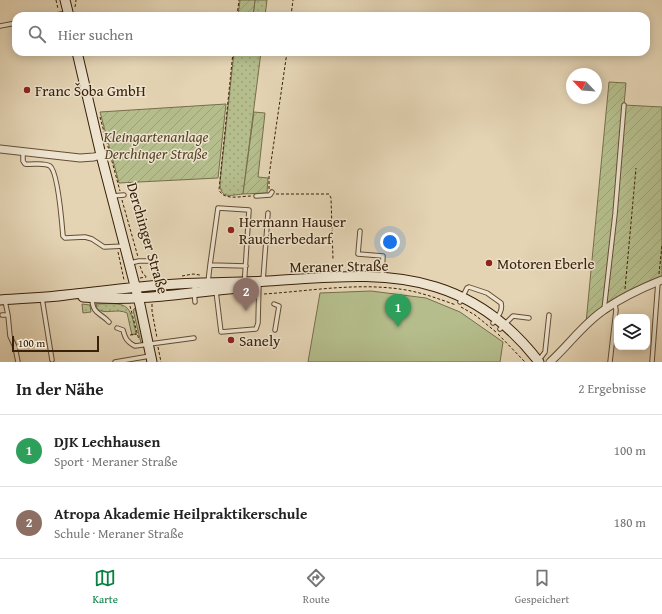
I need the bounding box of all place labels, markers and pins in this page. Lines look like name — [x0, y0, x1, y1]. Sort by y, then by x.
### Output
place label: Franc Šoba GmbH — [35, 80, 146, 101]
marker: Franc Šoba GmbH — [22, 85, 32, 95]
place label: Hermann Hauser Raucherbedarf — [239, 211, 346, 249]
marker: Hermann Hauser Raucherbedarf — [226, 225, 236, 235]
place label: Motoren Eberle — [497, 253, 594, 274]
marker: Motoren Eberle — [484, 258, 494, 268]
pin: 2 — [233, 278, 259, 311]
pin: 1 — [385, 294, 411, 327]
place label: Sanely — [239, 330, 281, 351]
marker: Sanely — [226, 335, 236, 345]

